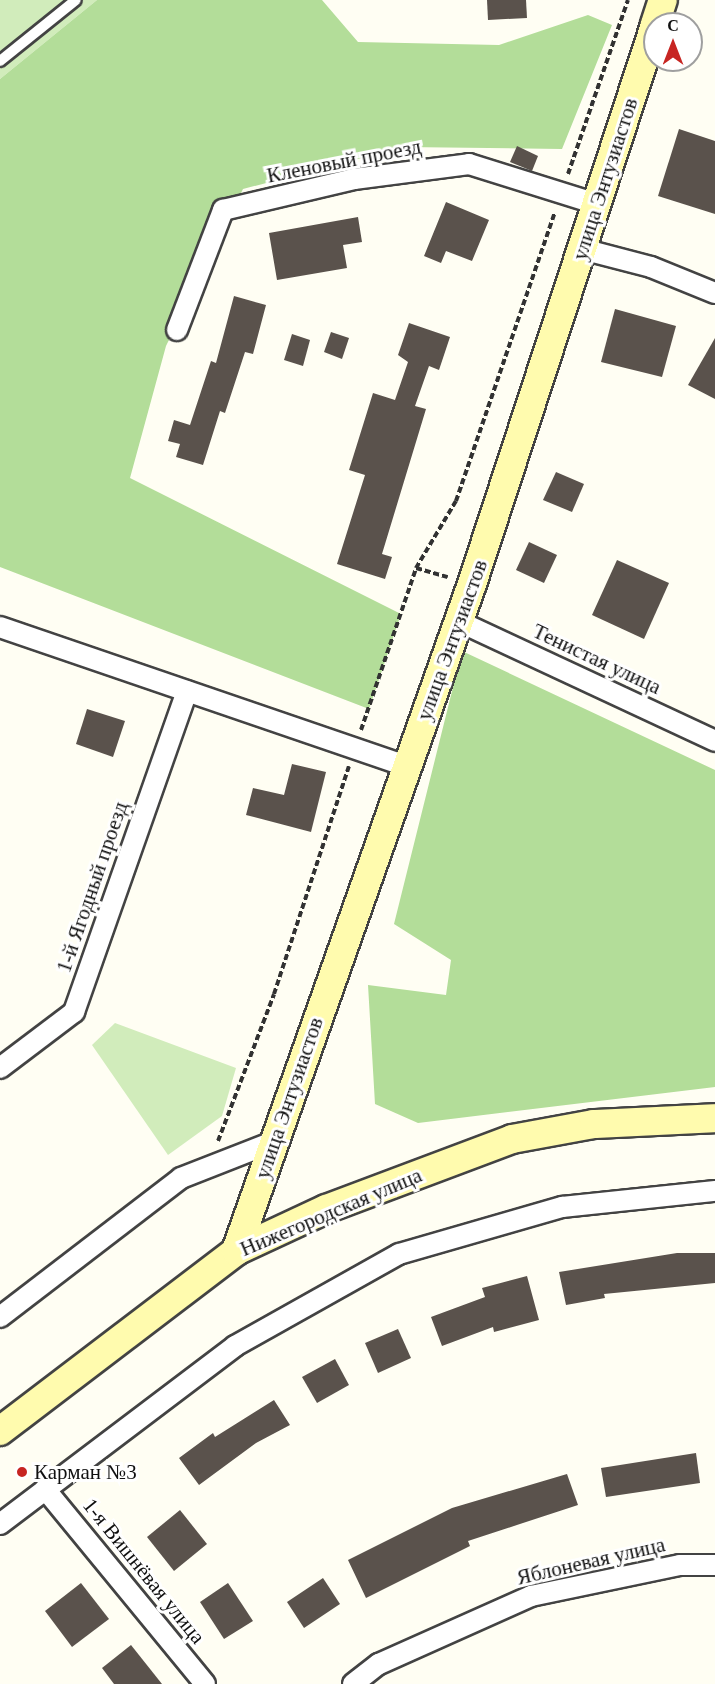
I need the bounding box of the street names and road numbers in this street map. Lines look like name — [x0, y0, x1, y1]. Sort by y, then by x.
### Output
street label: улица Энтузиастов — [567, 95, 643, 263]
street label: Кленовый проезд — [265, 134, 423, 188]
street label: улица Энтузиастов — [411, 556, 493, 724]
street label: Тенистая улица — [529, 618, 665, 700]
street label: 1-й Ягодный проезд — [51, 798, 133, 976]
street label: улица Энтузиастов — [250, 1014, 328, 1182]
street label: Нижегородская улица — [236, 1162, 426, 1262]
street label: 1-я Вишнёвая улица — [78, 1493, 210, 1649]
street label: Яблоневая улица — [514, 1532, 668, 1590]

